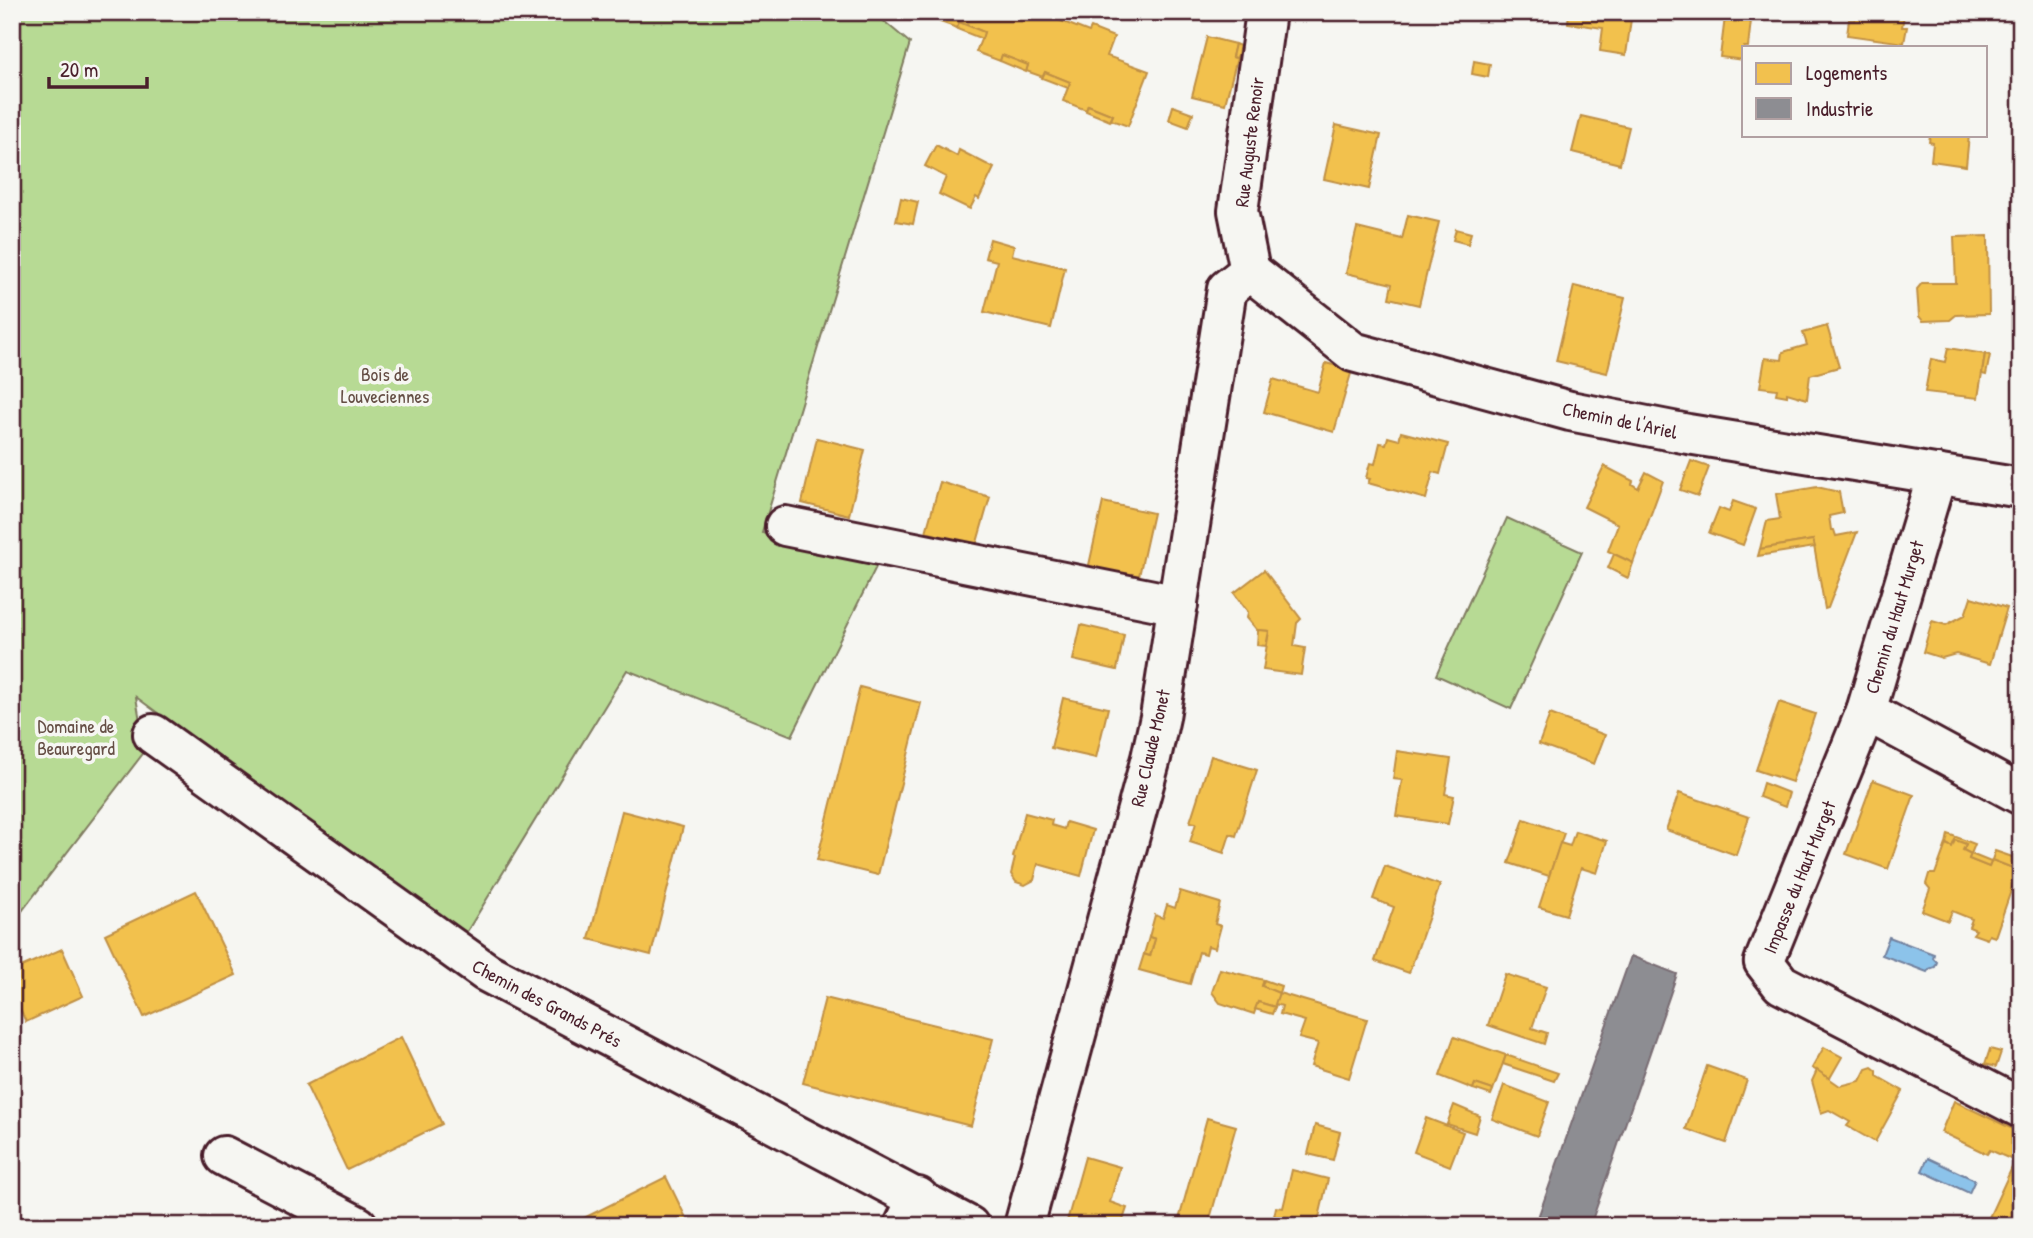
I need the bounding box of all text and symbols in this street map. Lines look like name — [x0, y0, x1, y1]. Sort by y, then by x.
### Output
scale bar — [49, 46, 147, 90]
legend — [1742, 46, 1988, 136]
text: 20 m — [60, 55, 98, 84]
text: Logements — [1806, 58, 1887, 87]
street label: Rue Auguste Renoir — [1228, 75, 1270, 209]
text: Industrie — [1806, 94, 1873, 123]
park label: Bois de Louveciennes — [341, 361, 429, 409]
street label: Chemin de l'Ariel — [1560, 395, 1681, 445]
street label: Chemin du Haut Murget — [1858, 537, 1930, 697]
street label: Rue Claude Monet — [1124, 686, 1176, 809]
park label: Domaine de Beauregard — [37, 713, 115, 761]
street label: Impasse du Haut Murget — [1757, 796, 1842, 957]
street label: Chemin des Grands Prés — [468, 953, 626, 1053]

